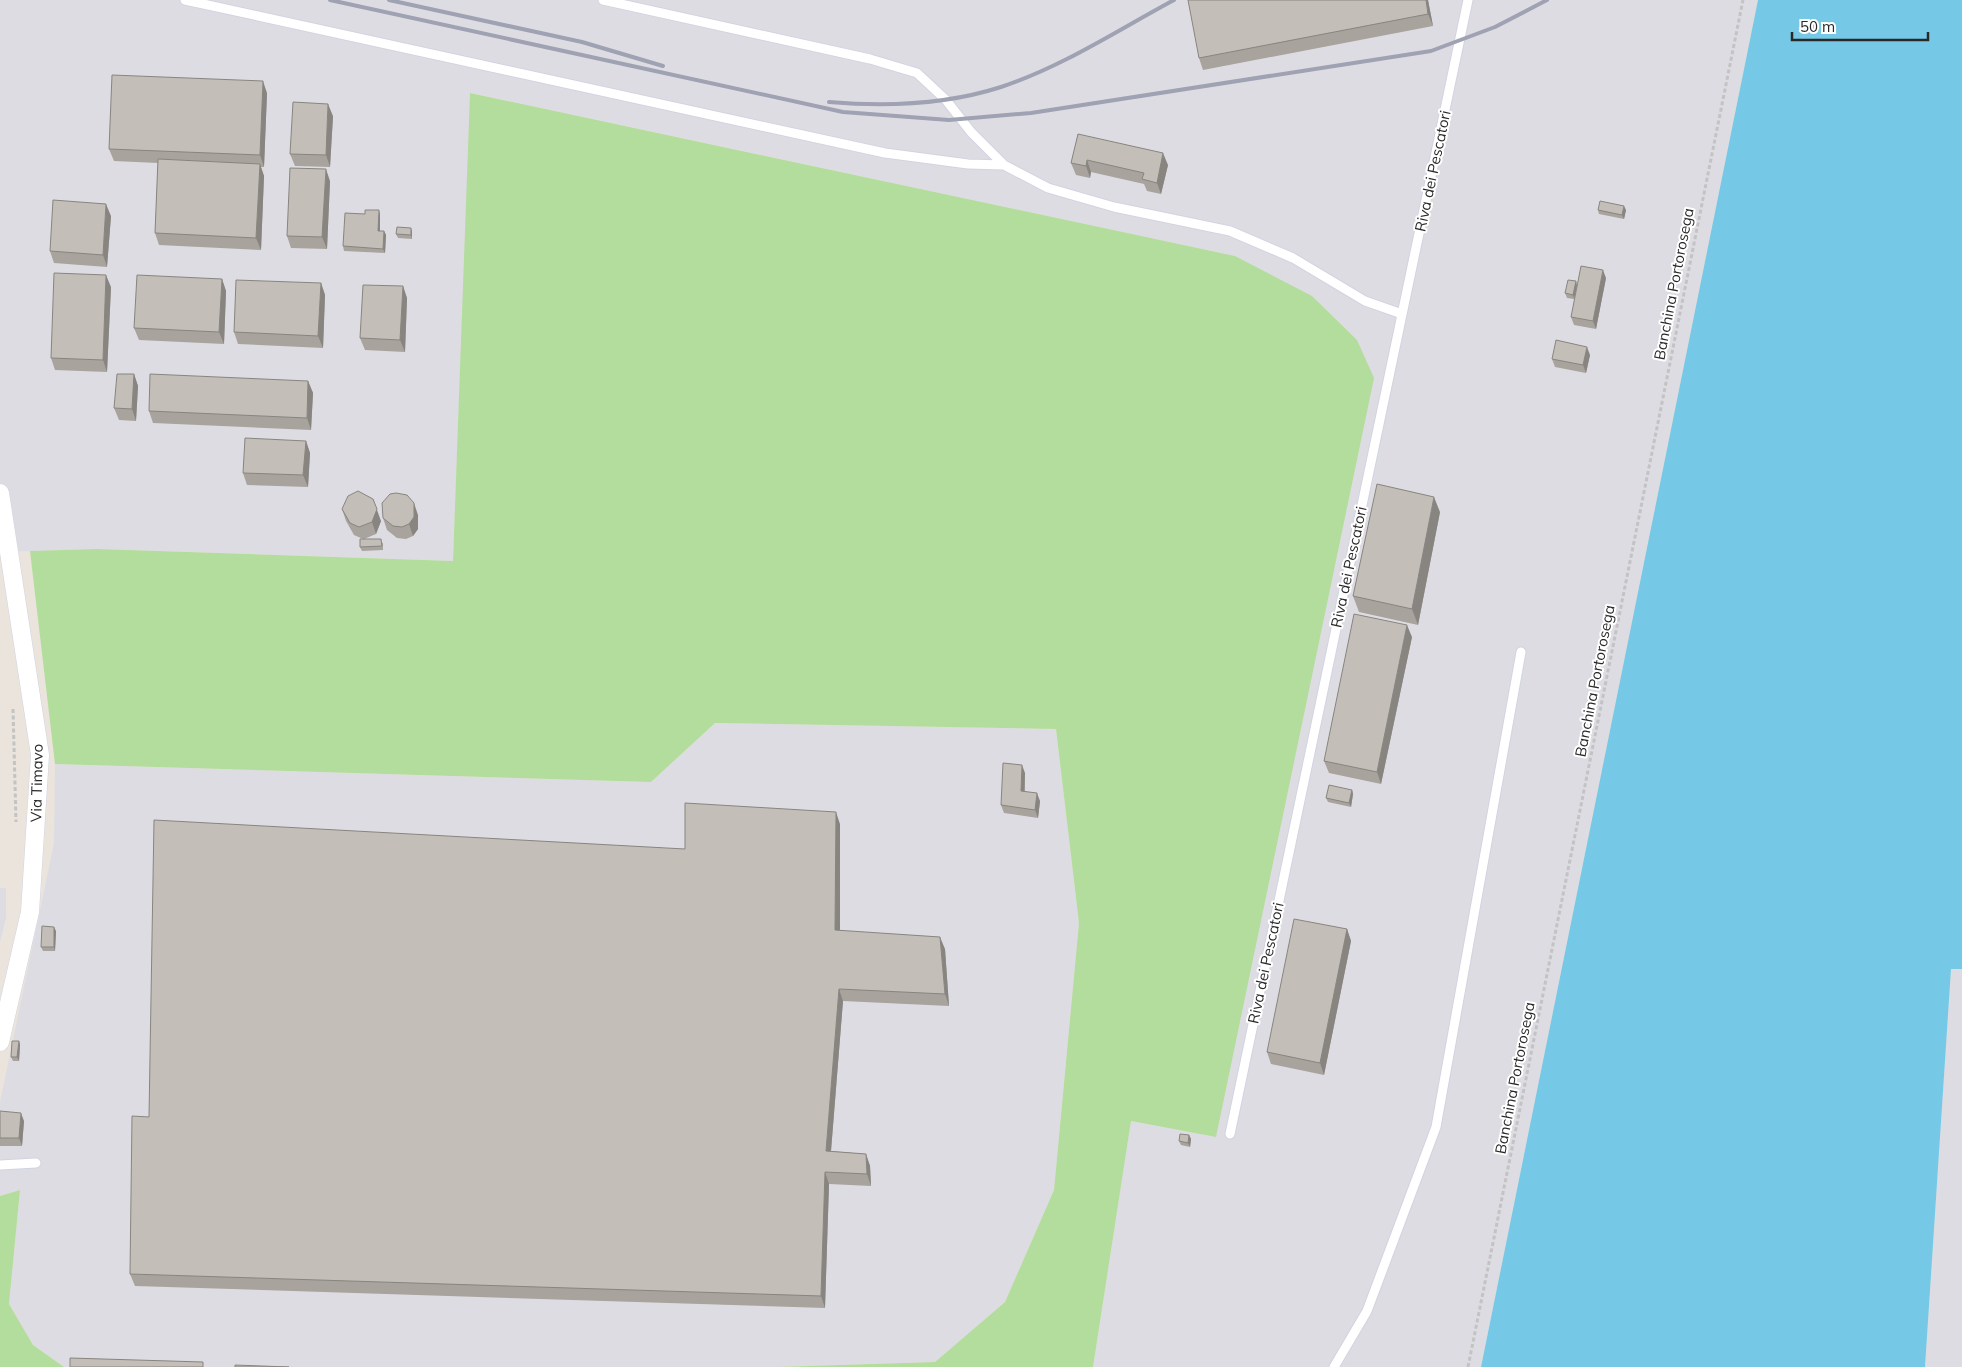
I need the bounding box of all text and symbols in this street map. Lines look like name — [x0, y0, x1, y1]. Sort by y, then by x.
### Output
scale bar — [1792, 10, 1928, 42]
text: 50 m — [1800, 17, 1835, 36]
street label: Riva dei Pescatori — [1410, 109, 1455, 233]
street label: Banchina Portorosega — [1649, 206, 1698, 362]
street label: Riva dei Pescatori — [1326, 505, 1371, 629]
street label: Banchina Portorosega — [1570, 603, 1619, 759]
street label: Via Timavo — [26, 744, 47, 822]
street label: Riva dei Pescatori — [1243, 901, 1288, 1025]
street label: Banchina Portorosega — [1490, 1000, 1539, 1156]

